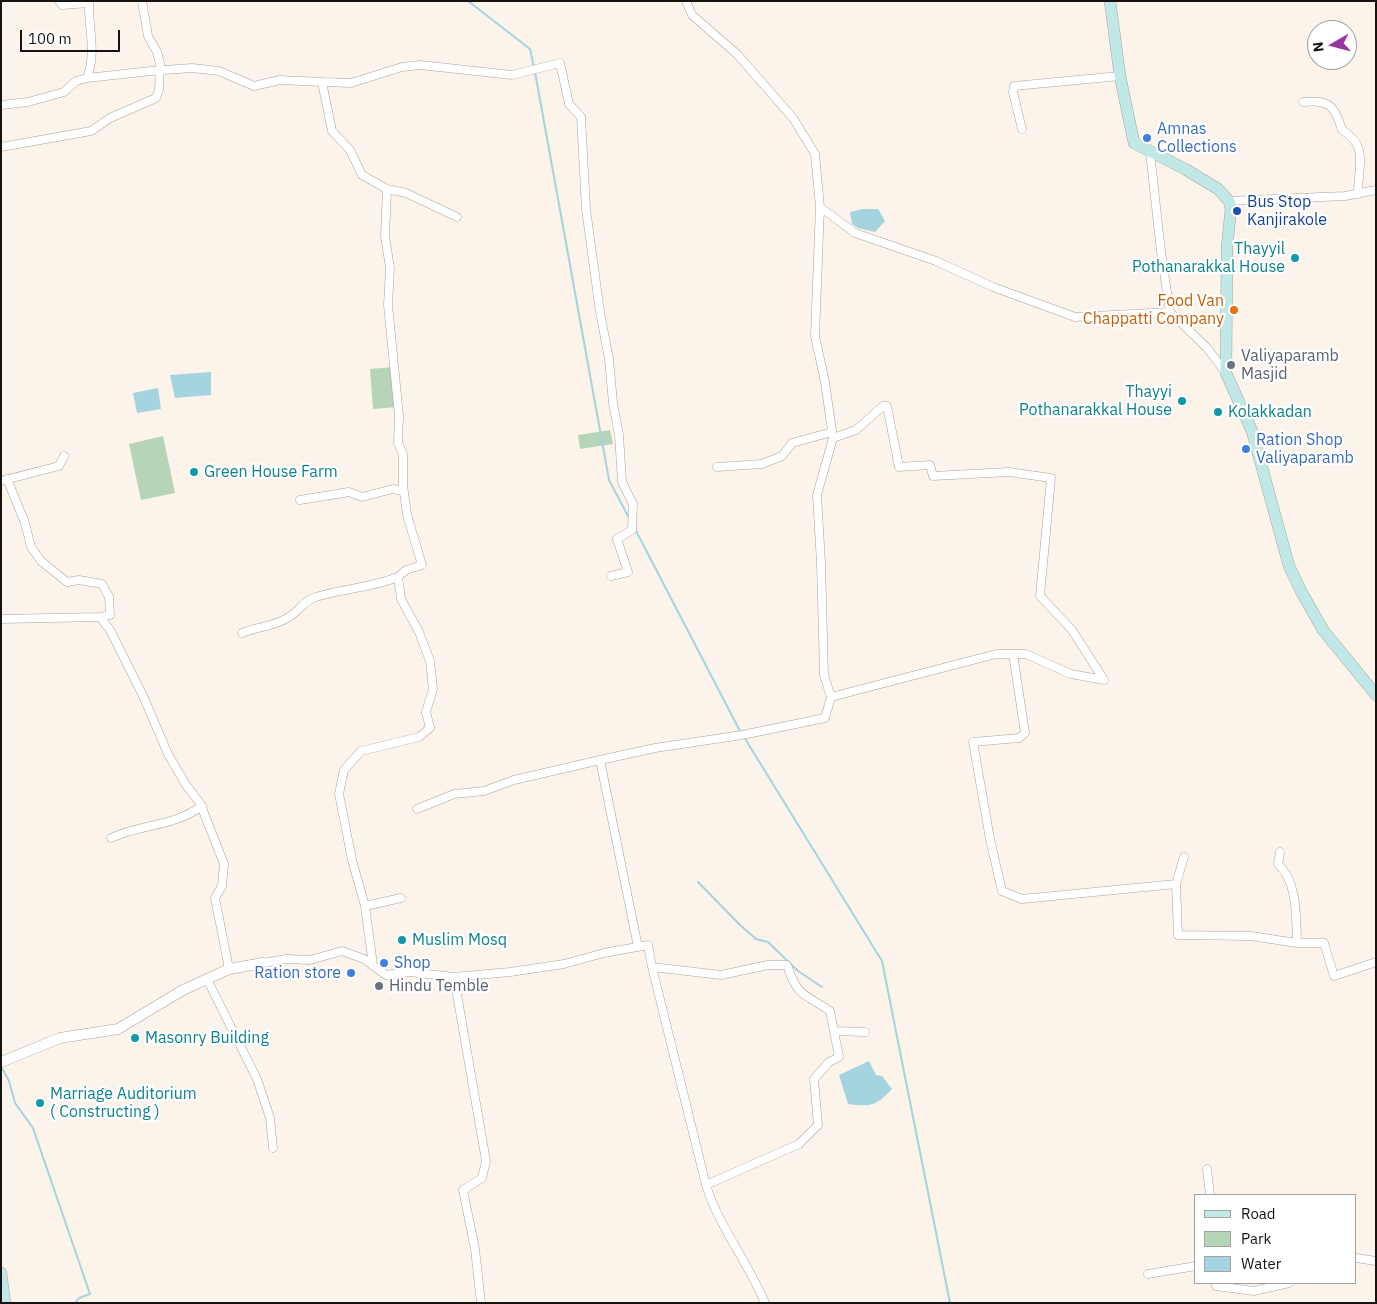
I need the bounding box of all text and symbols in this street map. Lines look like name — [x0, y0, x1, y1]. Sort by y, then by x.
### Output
scale bar — [22, 20, 122, 52]
north arrow — [1307, 20, 1357, 70]
text: 100 m — [28, 29, 72, 48]
text: N — [1309, 41, 1328, 53]
place label: Amnas Collections — [1157, 119, 1237, 157]
marker: Amnas Collections — [1141, 132, 1153, 144]
place label: Bus Stop Kanjirakole — [1247, 192, 1327, 230]
marker: Bus Stop Kanjirakole — [1231, 205, 1243, 217]
place label: Thayyil Pothanarakkal House — [1132, 239, 1285, 277]
marker: Thayyil Pothanarakkal House — [1289, 252, 1301, 264]
place label: Food Van Chappatti Company — [1083, 291, 1224, 329]
marker: Food Van Chappatti Company — [1228, 304, 1240, 316]
place label: Valiyaparamb Masjid — [1241, 346, 1339, 384]
marker: Valiyaparamb Masjid — [1225, 359, 1237, 371]
place label: Thayyi Pothanarakkal House — [1019, 382, 1172, 420]
marker: Thayyi Pothanarakkal House — [1176, 395, 1188, 407]
place label: Kolakkadan — [1228, 402, 1312, 422]
marker: Kolakkadan — [1212, 406, 1224, 418]
place label: Ration Shop Valiyaparamb — [1256, 430, 1354, 468]
marker: Ration Shop Valiyaparamb — [1240, 443, 1252, 455]
place label: Green House Farm — [204, 462, 338, 482]
marker: Green House Farm — [188, 466, 200, 478]
place label: Muslim Mosq — [412, 930, 507, 950]
marker: Muslim Mosq — [396, 934, 408, 946]
place label: Shop — [394, 953, 431, 973]
marker: Shop — [378, 957, 390, 969]
place label: Ration store — [254, 963, 341, 983]
marker: Ration store — [345, 967, 357, 979]
place label: Hindu Temble — [389, 976, 489, 996]
marker: Hindu Temble — [373, 980, 385, 992]
place label: Masonry Building — [145, 1028, 269, 1048]
marker: Masonry Building — [129, 1032, 141, 1044]
place label: Marriage Auditorium ( Constructing ) — [50, 1084, 197, 1122]
marker: Marriage Auditorium ( Constructing ) — [34, 1097, 46, 1109]
legend — [1194, 1194, 1357, 1284]
text: Road — [1241, 1204, 1276, 1223]
text: Park — [1241, 1229, 1271, 1248]
text: Water — [1241, 1254, 1281, 1273]

